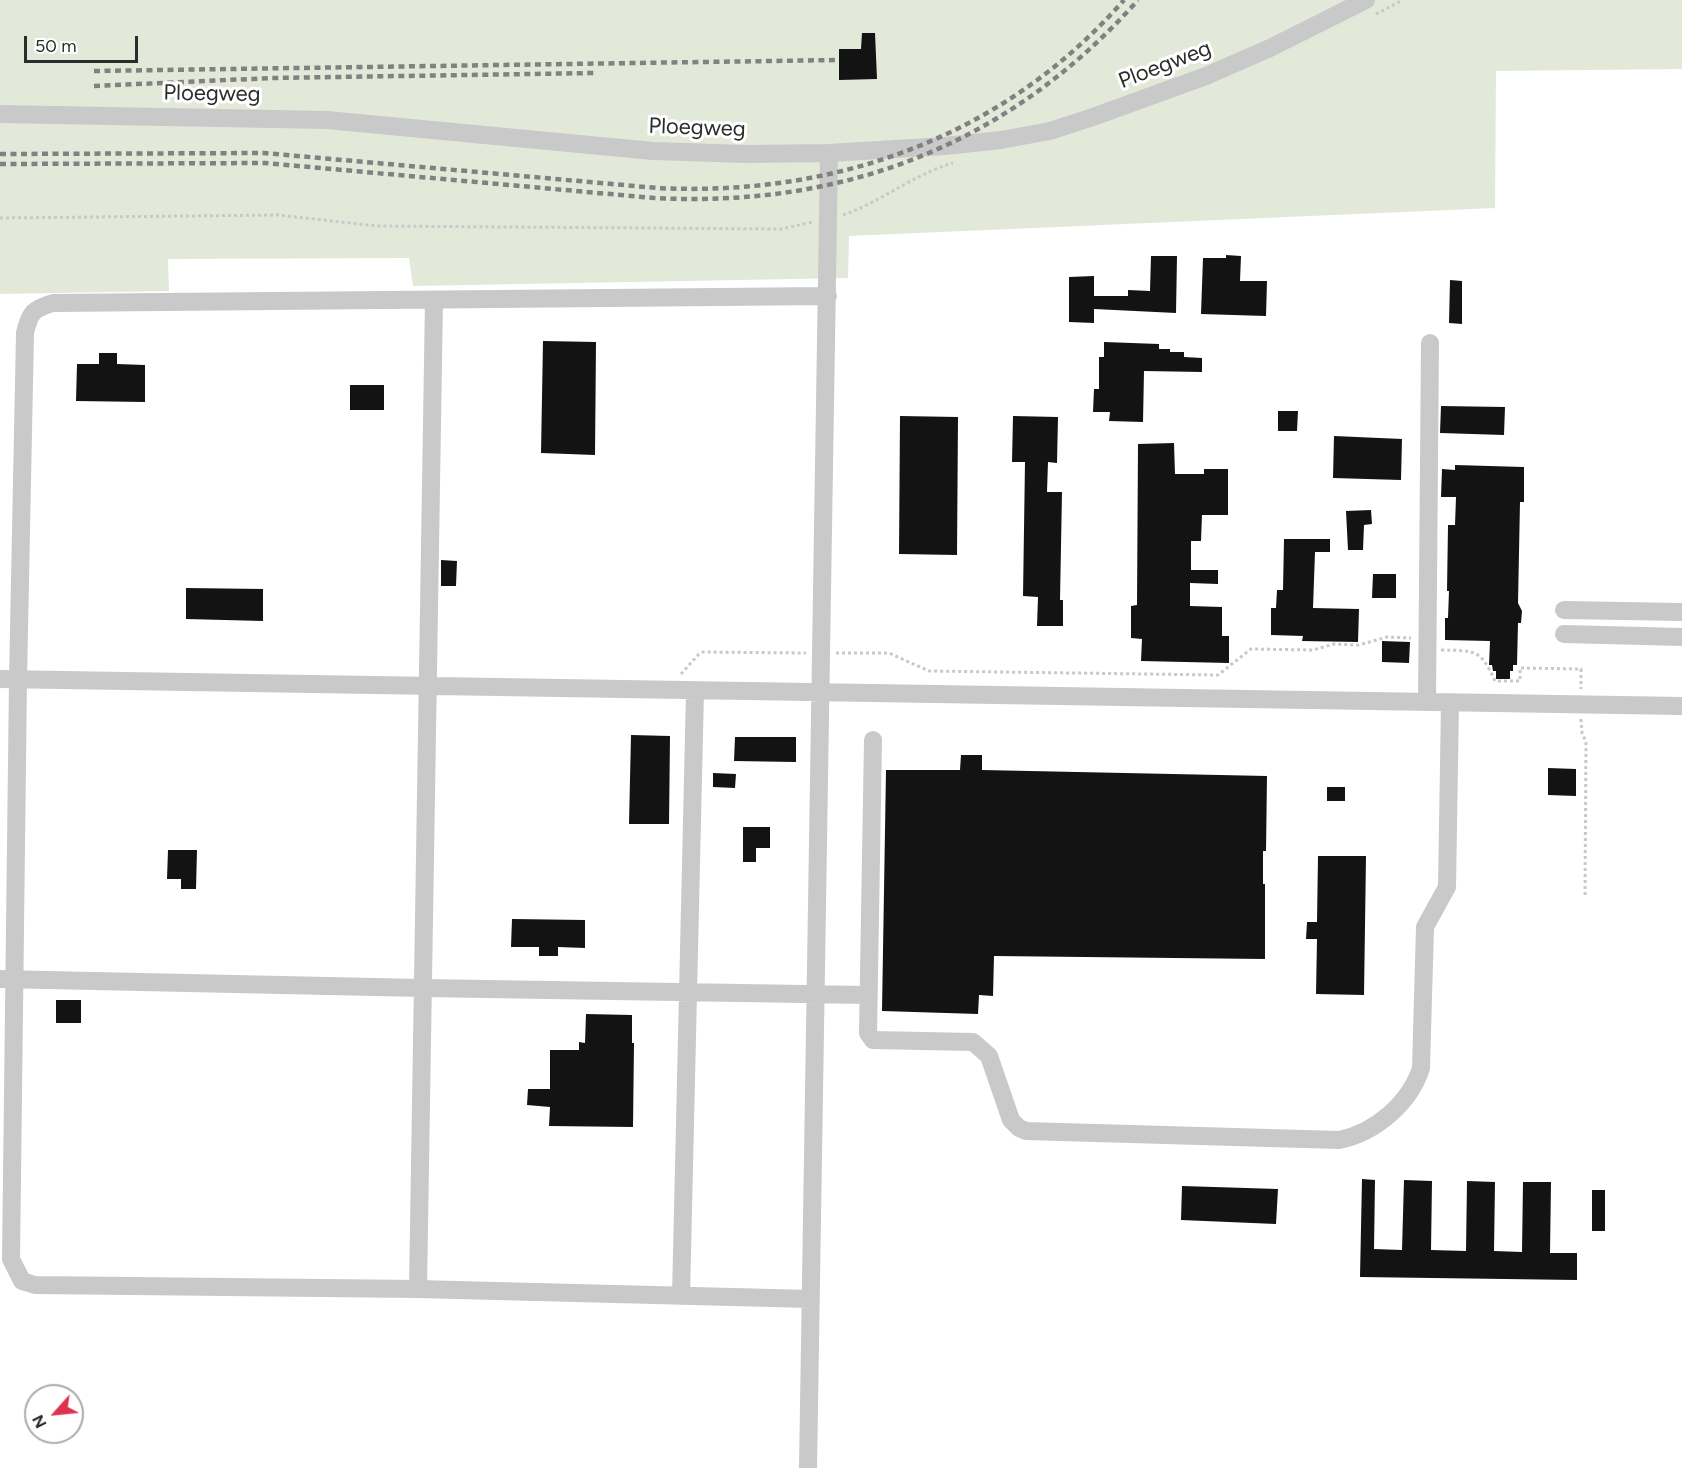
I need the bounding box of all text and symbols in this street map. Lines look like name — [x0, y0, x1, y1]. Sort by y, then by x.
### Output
scale bar — [27, 24, 141, 62]
text: 50 m — [35, 35, 77, 57]
street label: Ploegweg — [1115, 35, 1215, 95]
street label: Ploegweg — [163, 80, 261, 108]
street label: Ploegweg — [648, 113, 746, 143]
north arrow — [24, 1384, 84, 1444]
text: N — [28, 1412, 51, 1431]

